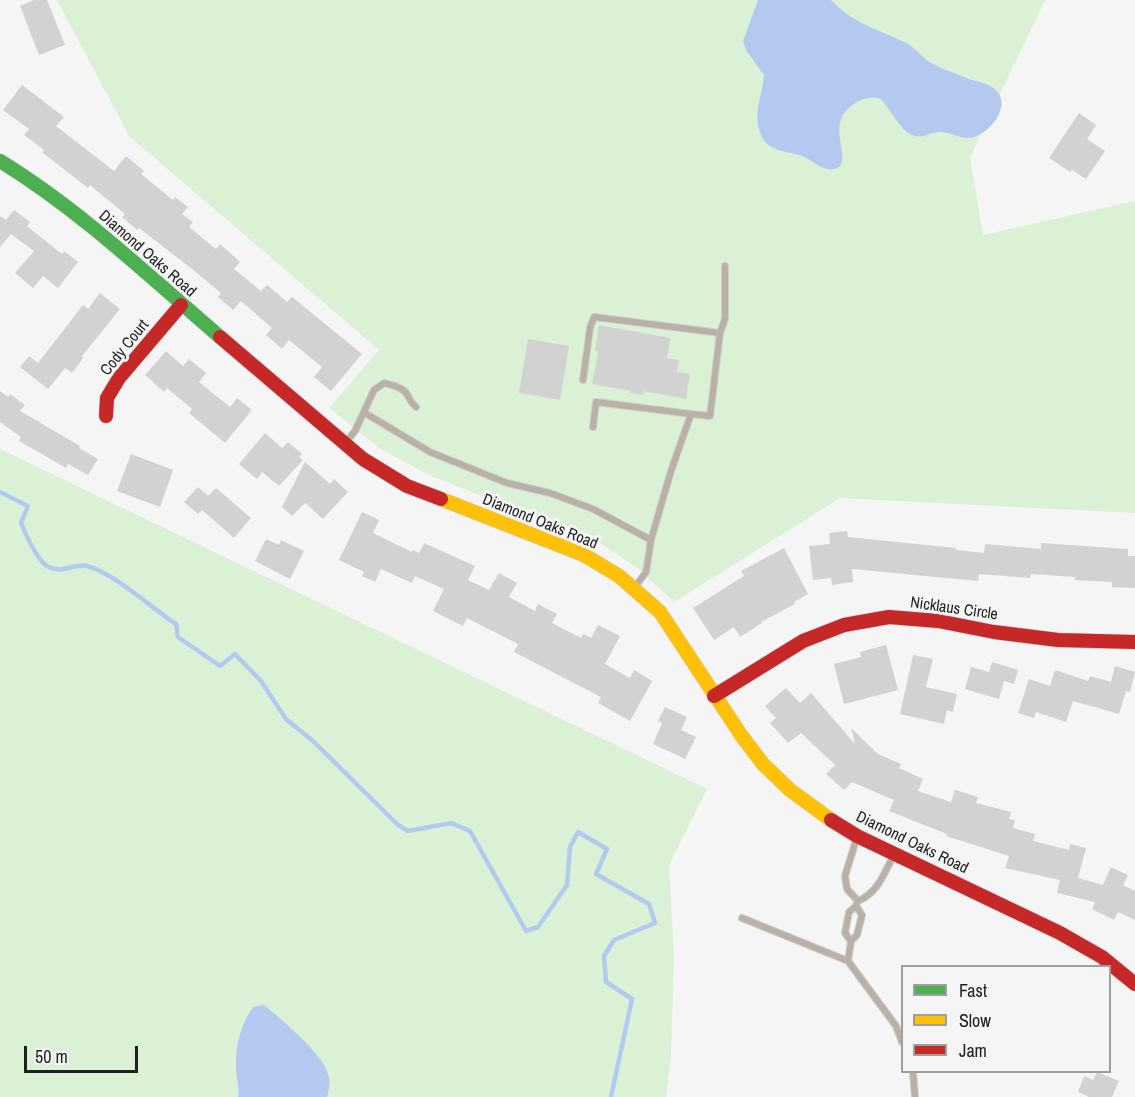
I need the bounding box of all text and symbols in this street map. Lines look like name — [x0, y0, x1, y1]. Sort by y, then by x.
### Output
street label: Diamond Oaks Road — [94, 207, 200, 301]
street label: Cody Court — [97, 316, 153, 380]
street label: Diamond Oaks Road — [480, 490, 600, 554]
street label: Nicklaus Circle — [909, 593, 999, 625]
street label: Diamond Oaks Road — [853, 808, 971, 878]
legend — [901, 965, 1111, 1073]
text: Fast — [959, 978, 987, 1003]
text: Slow — [959, 1008, 991, 1033]
scale bar — [27, 1034, 141, 1072]
text: Jam — [959, 1038, 987, 1063]
text: 50 m — [35, 1044, 68, 1069]

